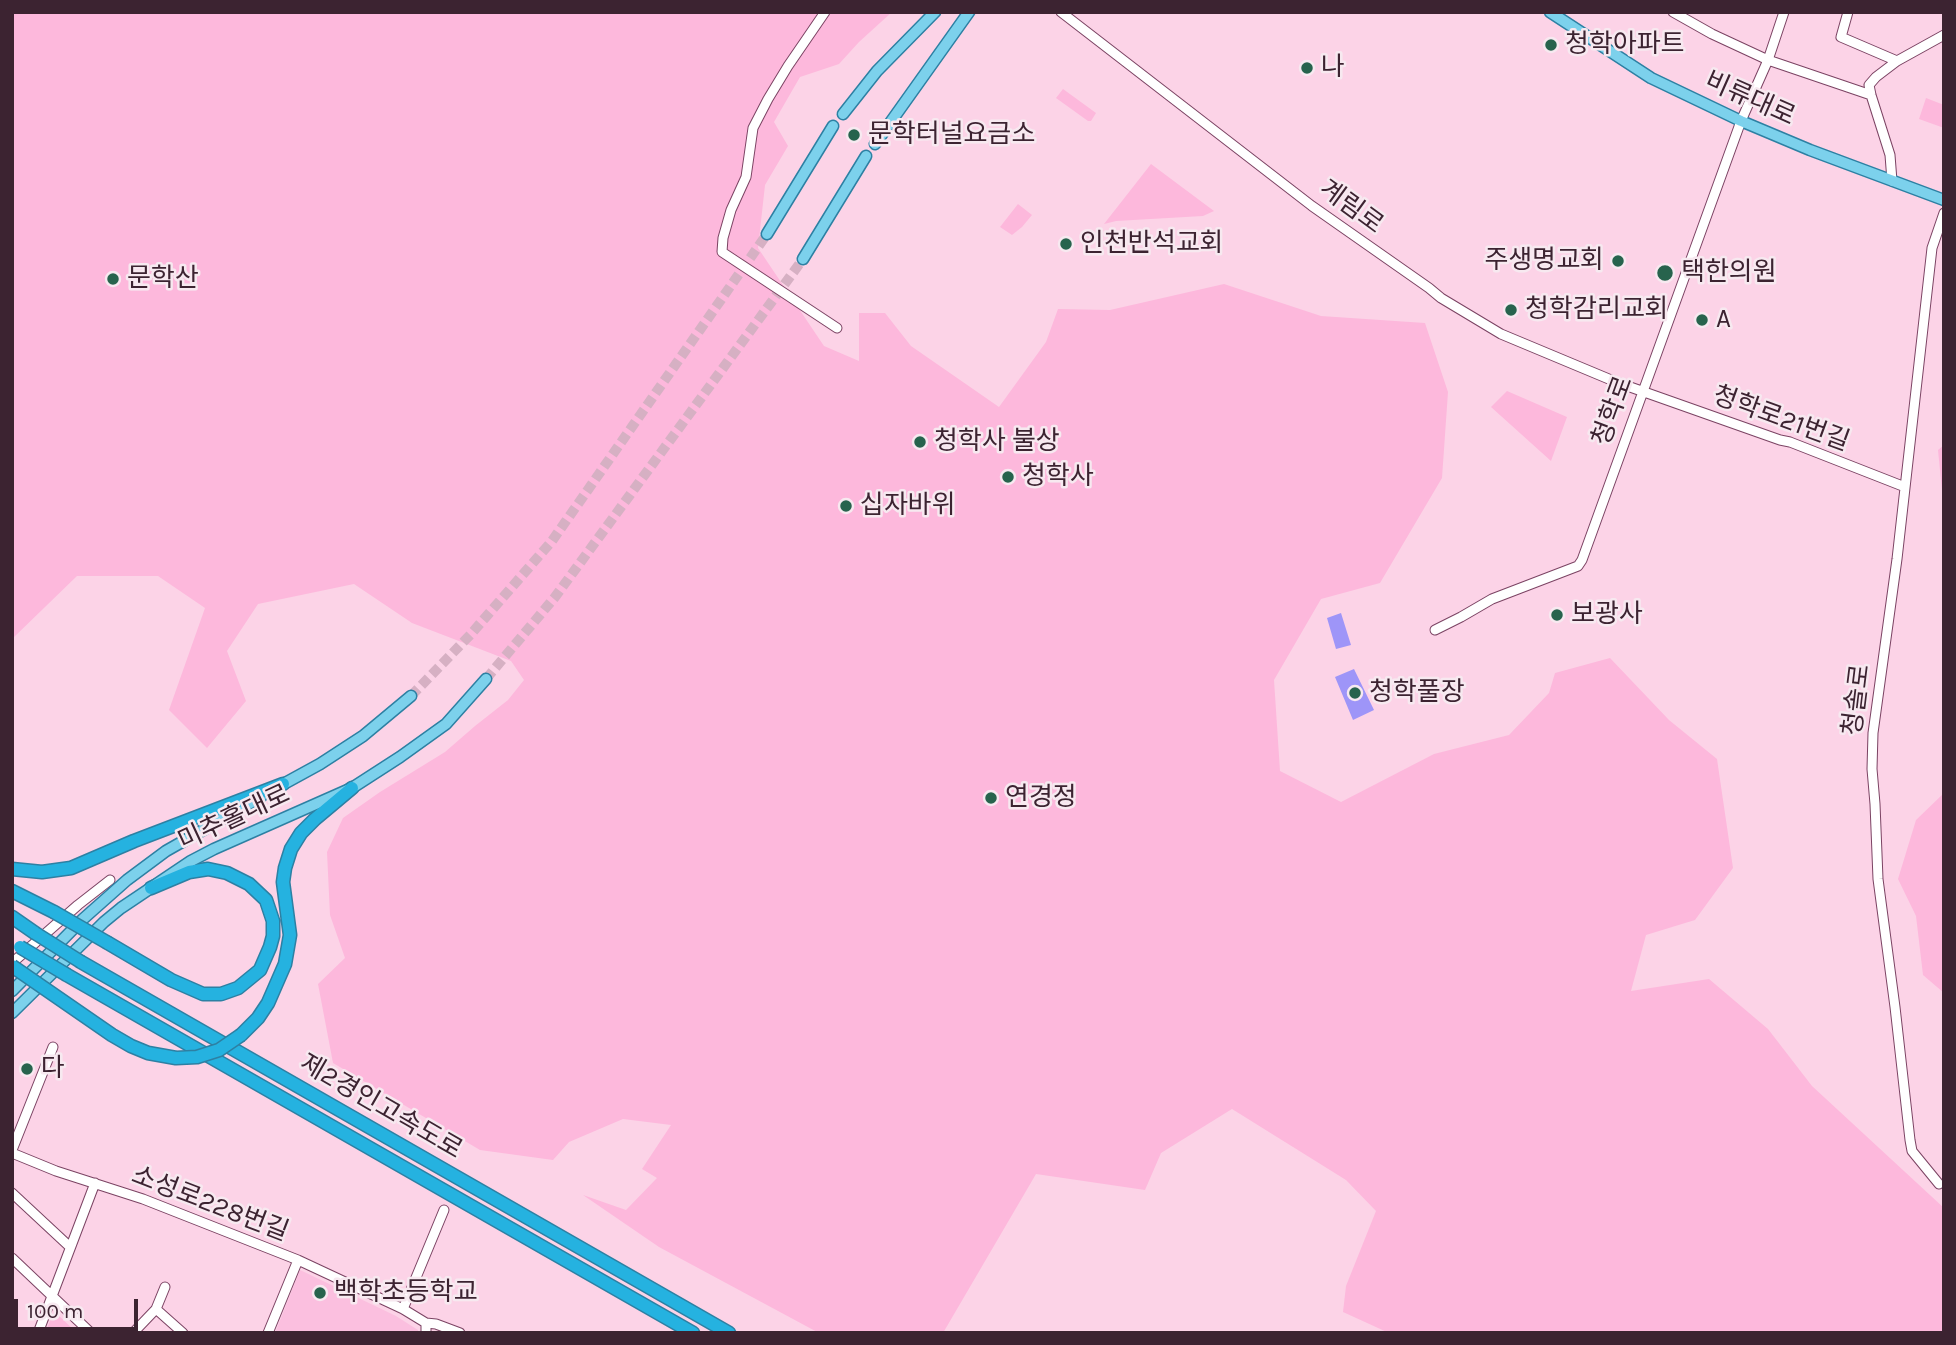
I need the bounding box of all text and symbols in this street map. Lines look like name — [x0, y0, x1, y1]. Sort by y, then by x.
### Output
place label: 청학아파트 — [1565, 29, 1685, 61]
marker: 청학아파트 — [1543, 37, 1559, 53]
place label: 나 — [1321, 52, 1345, 84]
marker: 나 — [1299, 60, 1315, 76]
street label: 비류대로 — [1700, 65, 1800, 133]
place label: 문학터널요금소 — [868, 119, 1035, 151]
marker: 문학터널요금소 — [846, 127, 862, 143]
street label: 계림로 — [1313, 173, 1389, 241]
place label: 인천반석교회 — [1080, 228, 1224, 260]
marker: 인천반석교회 — [1058, 236, 1074, 252]
place label: 주생명교회 — [1484, 245, 1604, 277]
marker: 주생명교회 — [1610, 253, 1626, 269]
place label: 택한의원 — [1681, 257, 1777, 289]
place label: 문학산 — [127, 263, 199, 295]
marker: 택한의원 — [1655, 263, 1675, 283]
marker: 문학산 — [105, 271, 121, 287]
place label: 청학감리교회 — [1525, 294, 1669, 326]
marker: 청학감리교회 — [1503, 302, 1519, 318]
place label: A — [1716, 304, 1731, 336]
marker: A — [1694, 312, 1710, 328]
street label: 청학로 — [1586, 372, 1640, 450]
street label: 청학로21번길 — [1708, 380, 1854, 458]
place label: 청학사 불상 — [934, 426, 1060, 458]
marker: 청학사 불상 — [912, 434, 928, 450]
place label: 청학사 — [1022, 461, 1094, 493]
marker: 청학사 — [1000, 469, 1016, 485]
place label: 십자바위 — [860, 490, 956, 522]
marker: 십자바위 — [838, 498, 854, 514]
place label: 보광사 — [1571, 599, 1643, 631]
marker: 보광사 — [1549, 607, 1565, 623]
street label: 청솔로 — [1837, 662, 1877, 738]
place label: 청학풀장 — [1369, 677, 1465, 709]
marker: 청학풀장 — [1347, 685, 1363, 701]
street label: 미추홀대로 — [173, 779, 295, 857]
place label: 연경정 — [1005, 782, 1077, 814]
marker: 연경정 — [983, 790, 999, 806]
street label: 제2경인고속도로 — [294, 1048, 468, 1166]
place label: 다 — [41, 1053, 65, 1085]
marker: 다 — [19, 1061, 35, 1077]
street label: 소성로228번길 — [127, 1160, 293, 1248]
place label: 백학초등학교 — [334, 1277, 478, 1309]
marker: 백학초등학교 — [312, 1285, 328, 1301]
scale bar — [18, 1286, 142, 1330]
text: 100 m — [27, 1299, 84, 1323]

